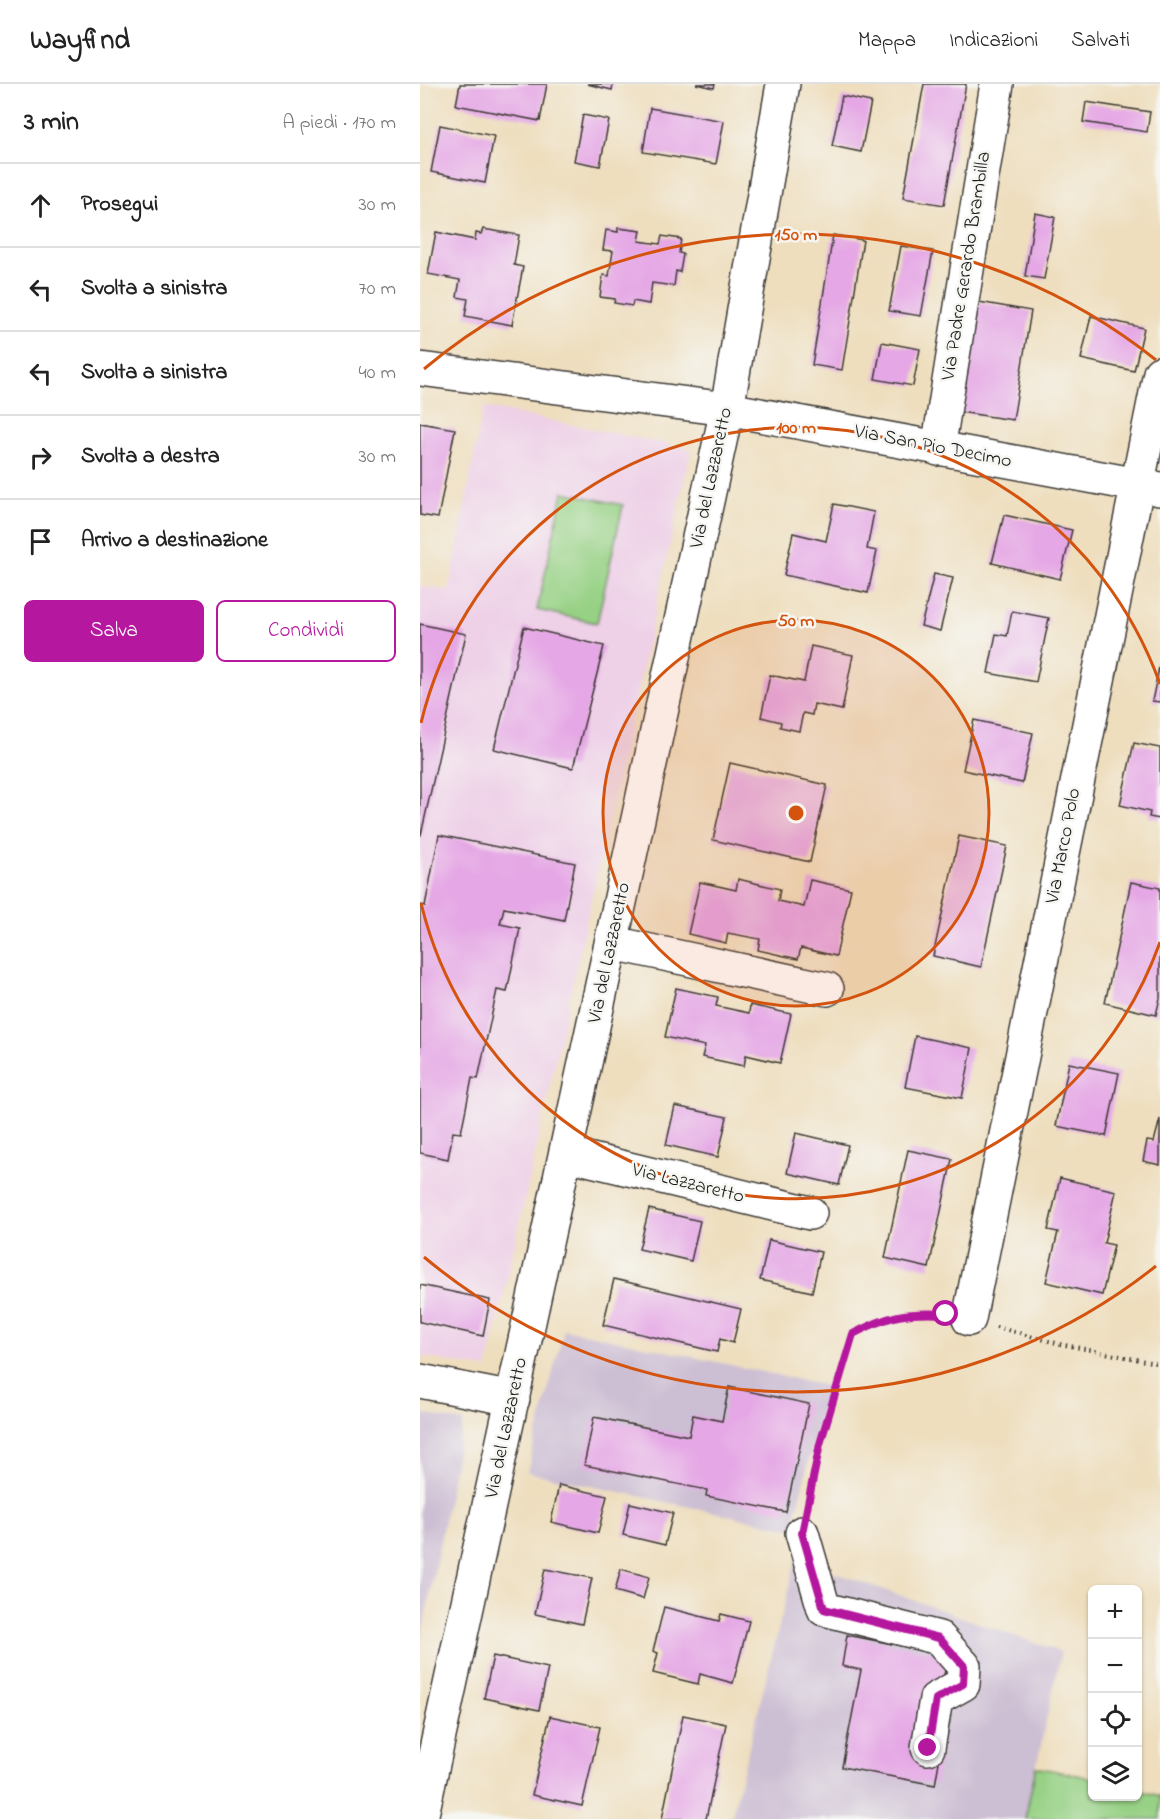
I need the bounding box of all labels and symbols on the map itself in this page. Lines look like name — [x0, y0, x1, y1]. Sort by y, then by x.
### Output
street label: Via Padre Gerardo Brambilla — [934, 149, 999, 384]
text: 150 m — [775, 223, 817, 249]
street label: Via del Lazzaretto — [683, 405, 741, 552]
text: 100 m — [776, 416, 816, 442]
street label: Via San Pio Decimo — [851, 417, 1014, 476]
text: 50 m — [778, 609, 814, 635]
street label: Via Marco Polo — [1038, 786, 1089, 907]
centre of rings — [786, 803, 806, 823]
street label: Via del Lazzaretto — [581, 880, 639, 1027]
street label: Via Lazzaretto — [628, 1156, 747, 1212]
route start — [932, 1300, 958, 1326]
street label: Via del Lazzaretto — [478, 1355, 536, 1502]
route end — [914, 1734, 940, 1760]

